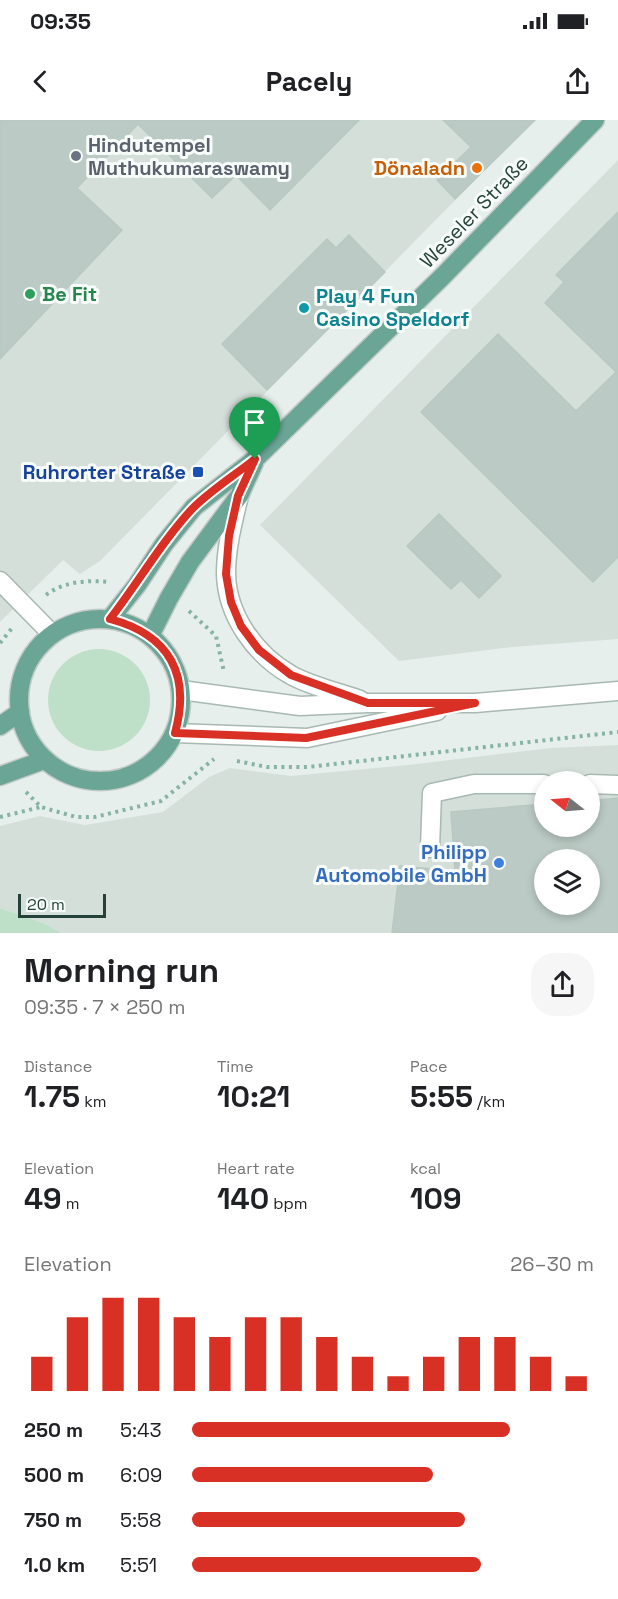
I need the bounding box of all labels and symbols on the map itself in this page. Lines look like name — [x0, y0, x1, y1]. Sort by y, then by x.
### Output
place label: Hindutempel Muthukumaraswamy — [88, 132, 290, 181]
marker: Hindutempel Muthukumaraswamy — [69, 149, 83, 163]
street label: Weseler Straße — [414, 151, 534, 273]
place label: Dönaladn — [374, 155, 465, 181]
marker: Dönaladn — [470, 161, 484, 175]
place label: Be Fit — [42, 281, 97, 307]
place label: Play 4 Fun Casino Speldorf — [316, 283, 469, 332]
marker: Be Fit — [23, 287, 37, 301]
marker: Play 4 Fun Casino Speldorf — [297, 301, 311, 315]
pin — [229, 397, 280, 459]
place label: Ruhrorter Straße — [23, 459, 186, 485]
marker: Ruhrorter Straße — [191, 465, 205, 479]
north arrow — [534, 771, 600, 837]
place label: Philipp Automobile GmbH — [315, 839, 487, 888]
marker: Philipp Automobile GmbH — [492, 856, 506, 870]
scale bar — [18, 891, 106, 918]

